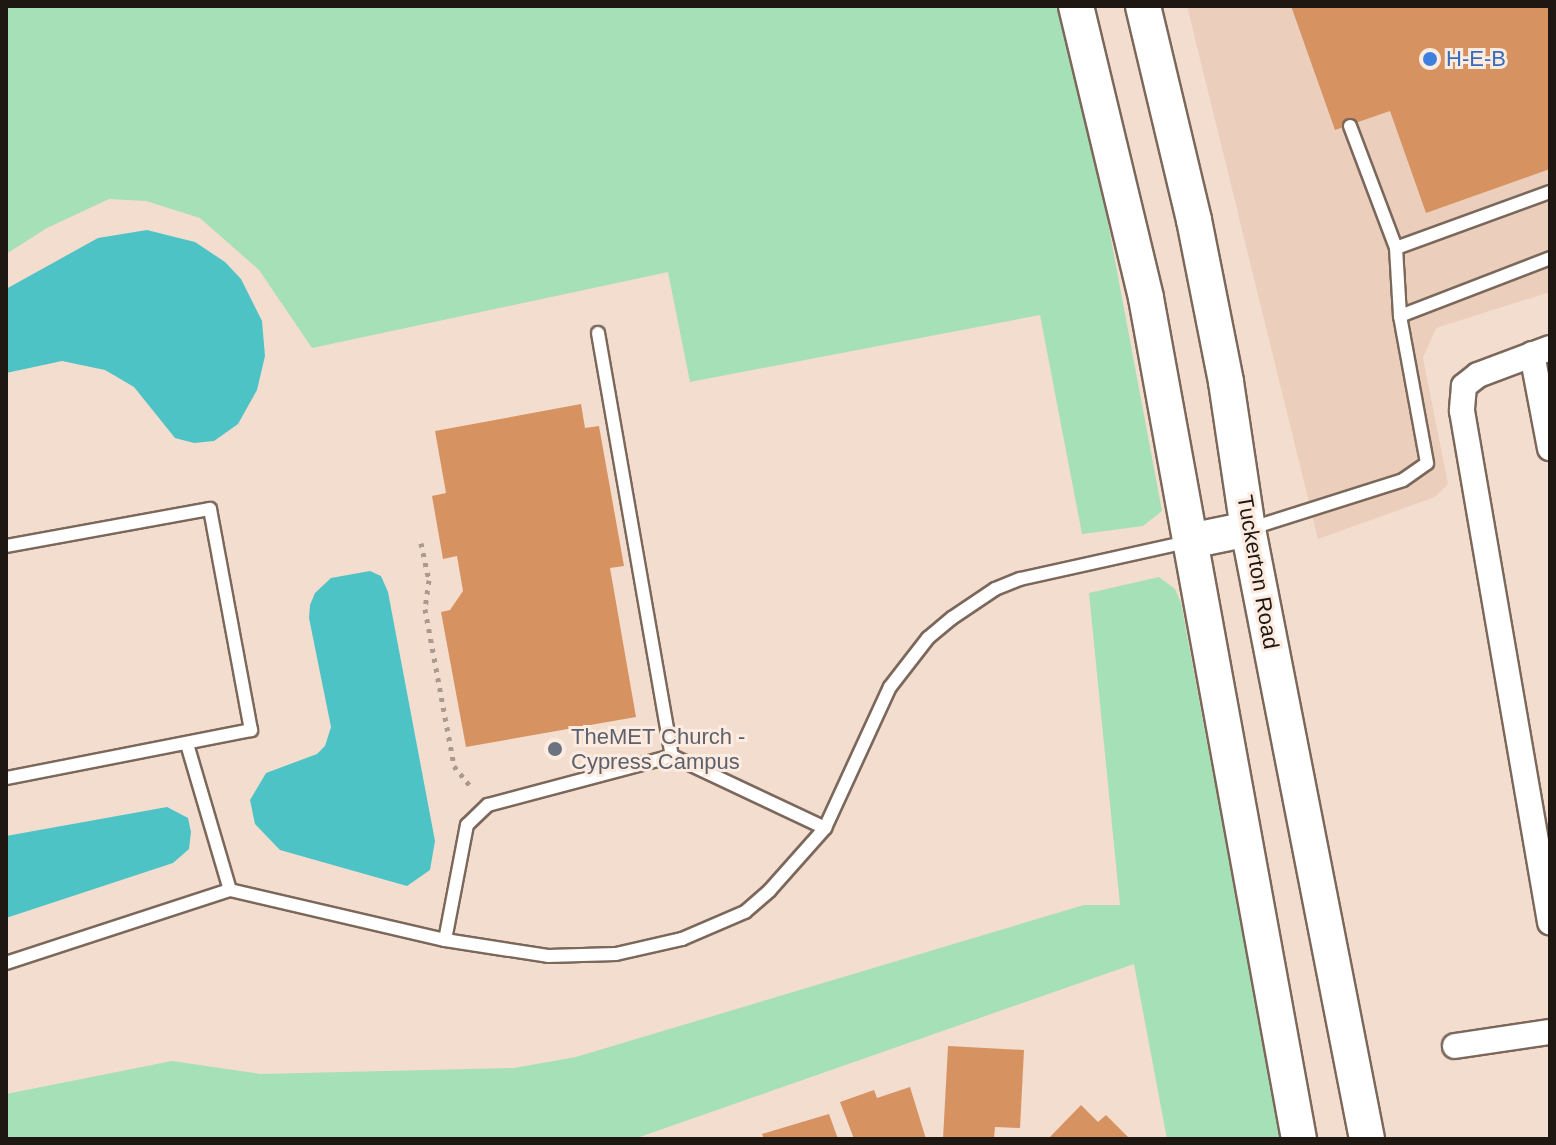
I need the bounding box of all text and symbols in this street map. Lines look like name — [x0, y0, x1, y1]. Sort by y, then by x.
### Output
place label: H-E-B — [1446, 46, 1506, 72]
marker: H-E-B — [1421, 50, 1439, 68]
street label: Tuckerton Road — [1231, 493, 1285, 651]
place label: TheMET Church - Cypress Campus — [571, 723, 746, 774]
marker: TheMET Church - Cypress Campus — [546, 740, 564, 758]

